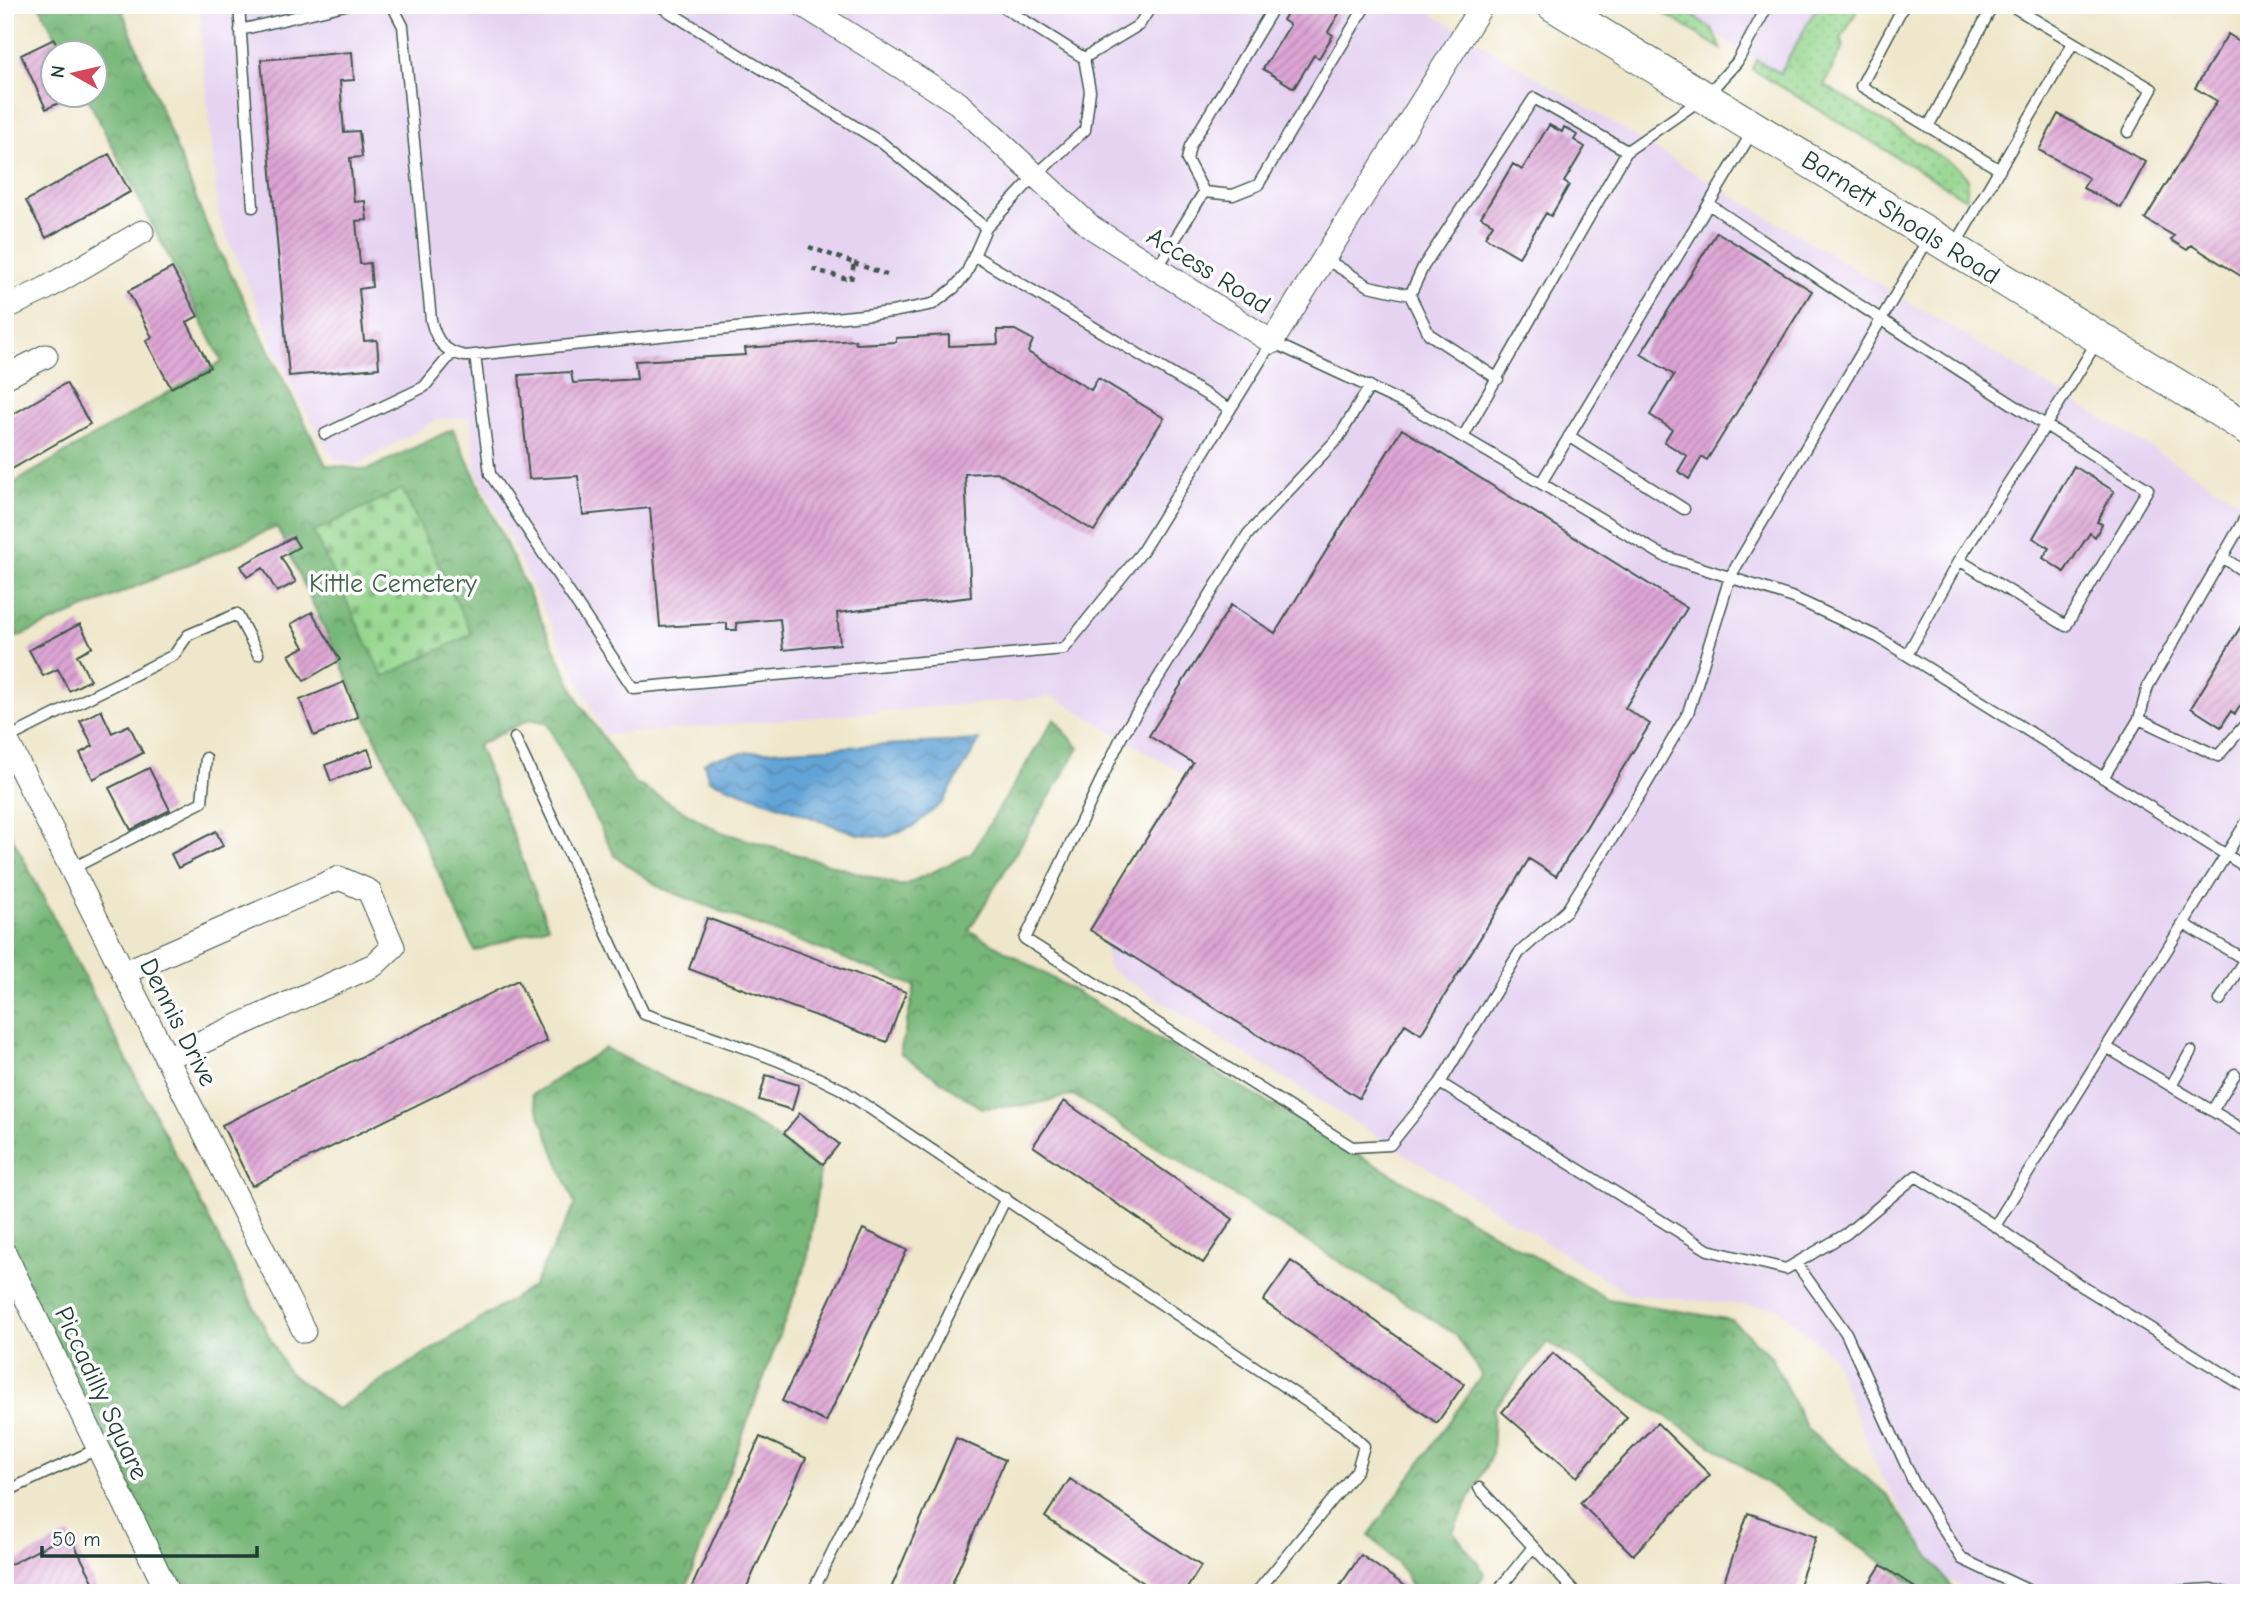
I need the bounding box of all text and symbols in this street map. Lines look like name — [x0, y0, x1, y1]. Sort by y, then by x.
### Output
north arrow — [38, 38, 108, 108]
text: N — [46, 64, 70, 79]
street label: Barnett Shoals Road — [1796, 145, 2005, 291]
street label: Access Road — [1141, 221, 1276, 321]
park label: Kittle Cemetery — [309, 569, 477, 599]
street label: Dennis Drive — [133, 953, 223, 1091]
street label: Piccadilly Square — [48, 1302, 154, 1485]
scale bar — [42, 1514, 257, 1558]
text: 50 m — [52, 1527, 101, 1551]

